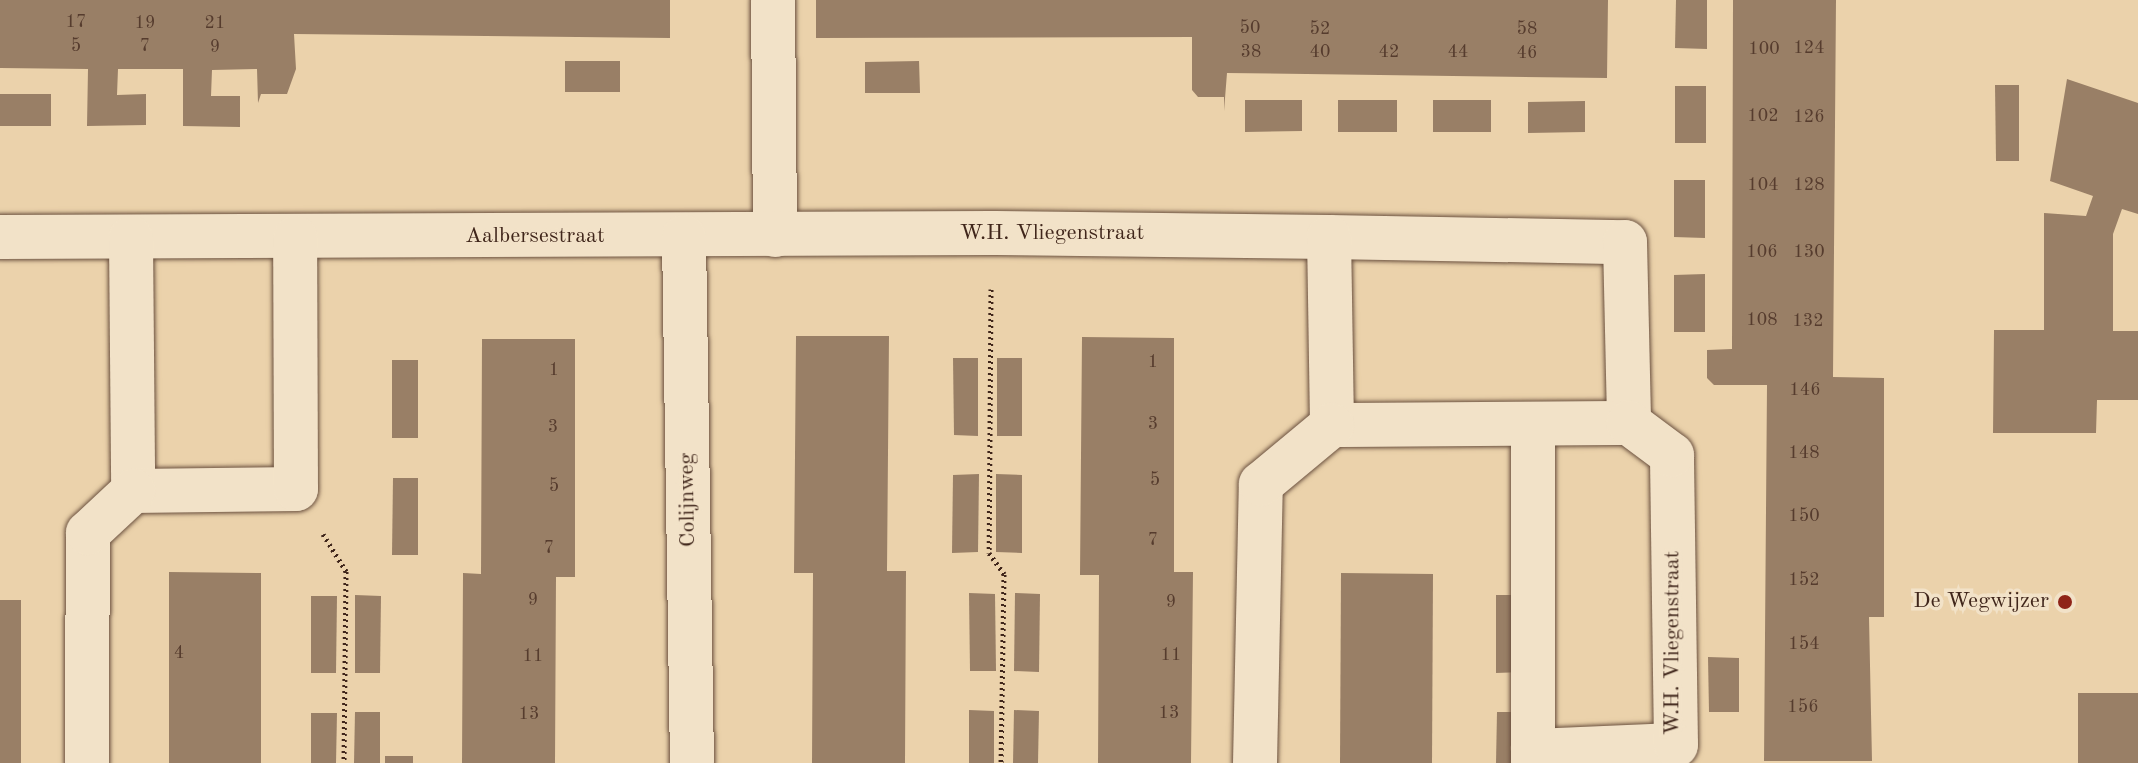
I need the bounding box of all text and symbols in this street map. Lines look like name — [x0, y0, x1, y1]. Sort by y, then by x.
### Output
house number: 17 — [66, 11, 86, 33]
house number: 19 — [135, 12, 155, 34]
house number: 21 — [205, 12, 225, 34]
house number: 50 — [1240, 17, 1260, 39]
house number: 52 — [1310, 18, 1330, 40]
house number: 58 — [1517, 18, 1537, 40]
house number: 5 — [71, 35, 81, 57]
house number: 7 — [140, 35, 150, 57]
house number: 9 — [210, 36, 220, 58]
house number: 124 — [1793, 37, 1825, 59]
house number: 100 — [1748, 38, 1780, 60]
house number: 38 — [1241, 41, 1261, 63]
house number: 40 — [1310, 41, 1330, 63]
house number: 42 — [1379, 41, 1399, 63]
house number: 44 — [1448, 41, 1468, 63]
house number: 46 — [1517, 42, 1537, 64]
house number: 102 — [1747, 105, 1779, 127]
house number: 126 — [1793, 106, 1825, 128]
house number: 104 — [1747, 174, 1779, 196]
house number: 128 — [1793, 174, 1825, 196]
street label: W.H. Vliegenstraat — [960, 221, 1144, 247]
street label: Aalbersestraat — [465, 224, 605, 250]
house number: 106 — [1746, 241, 1778, 263]
house number: 130 — [1793, 241, 1825, 263]
house number: 108 — [1746, 309, 1778, 331]
house number: 132 — [1792, 310, 1824, 332]
house number: 1 — [1148, 351, 1158, 373]
house number: 1 — [549, 359, 559, 381]
house number: 146 — [1789, 379, 1821, 401]
house number: 3 — [1148, 413, 1158, 435]
house number: 3 — [548, 416, 558, 438]
house number: 148 — [1788, 442, 1820, 464]
street label: Colijnweg — [674, 453, 702, 547]
house number: 5 — [1150, 469, 1160, 491]
house number: 5 — [549, 475, 559, 497]
house number: 150 — [1788, 505, 1820, 527]
house number: 7 — [1148, 529, 1158, 551]
house number: 7 — [544, 537, 554, 559]
street label: W.H. Vliegenstraat — [1660, 551, 1686, 735]
house number: 152 — [1788, 569, 1820, 591]
house number: 9 — [528, 589, 538, 611]
place label: De Wegwijzer — [1913, 589, 2049, 615]
house number: 9 — [1166, 591, 1176, 613]
marker: De Wegwijzer — [2056, 593, 2074, 611]
house number: 154 — [1788, 633, 1820, 655]
house number: 4 — [174, 642, 184, 664]
house number: 11 — [1161, 644, 1181, 666]
house number: 11 — [523, 645, 543, 667]
house number: 156 — [1787, 696, 1819, 718]
house number: 13 — [1159, 702, 1179, 724]
house number: 13 — [519, 703, 539, 725]

